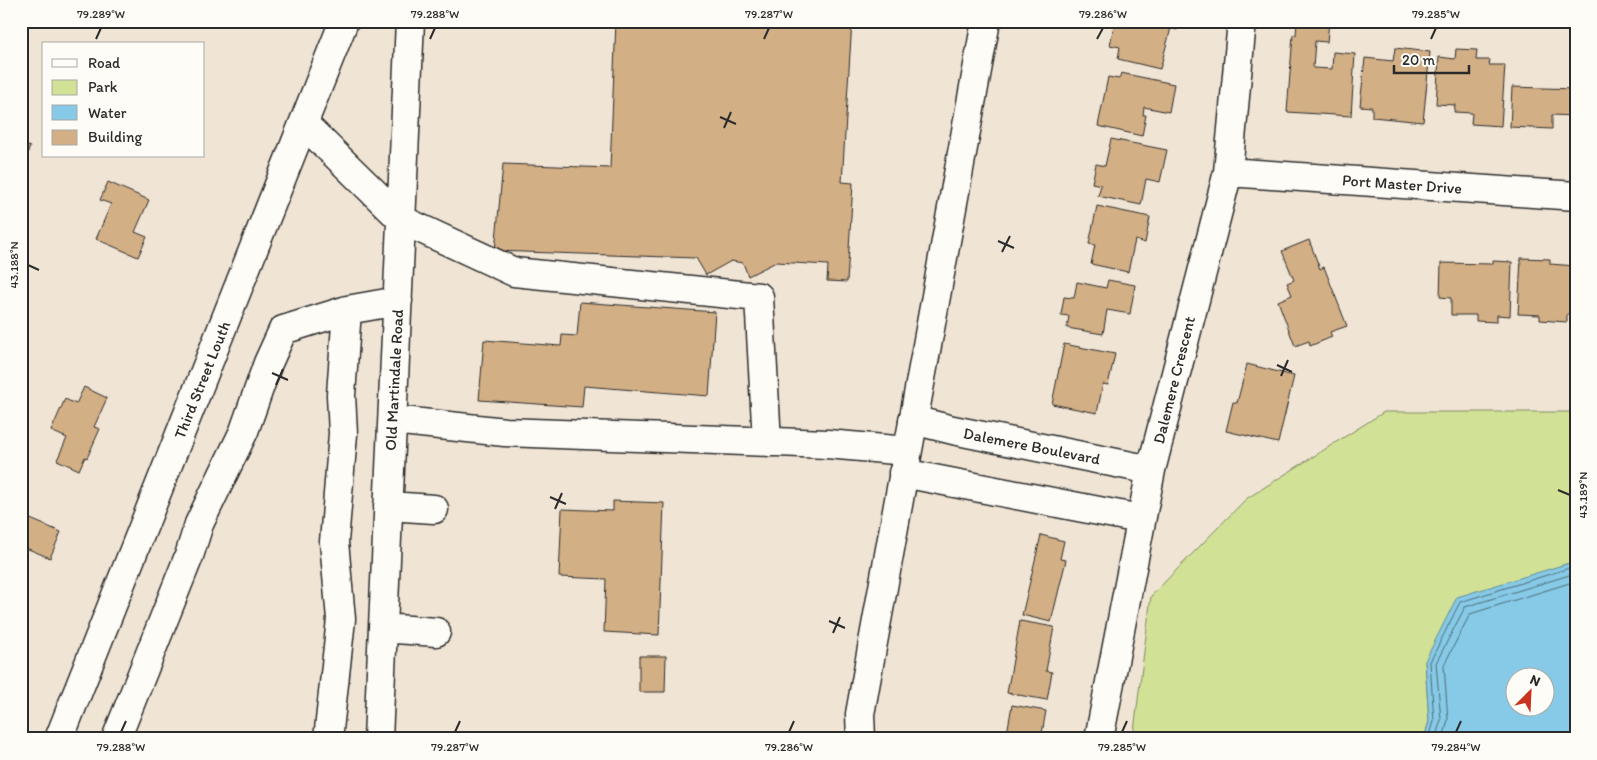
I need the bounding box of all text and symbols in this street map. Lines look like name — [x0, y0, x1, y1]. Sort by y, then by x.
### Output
text: 79.289°W — [77, 7, 125, 21]
text: 79.288°W — [411, 7, 459, 21]
text: 79.287°W — [745, 7, 793, 21]
text: 79.286°W — [1079, 7, 1127, 21]
text: 79.285°W — [1412, 7, 1460, 21]
legend — [42, 42, 205, 158]
scale bar — [1394, 42, 1470, 74]
text: 20 m — [1402, 51, 1436, 69]
text: Road — [88, 54, 121, 72]
text: Park — [88, 78, 118, 96]
text: Water — [88, 104, 127, 122]
text: Building — [88, 128, 142, 146]
street label: Port Master Drive — [1341, 170, 1463, 198]
text: 43.188°N — [7, 241, 21, 289]
street label: Old Martindale Road — [381, 308, 407, 451]
street label: Dalemere Crescent — [1149, 314, 1199, 446]
street label: Third Street Louth — [170, 318, 234, 442]
street label: Dalemere Boulevard — [962, 423, 1102, 469]
text: 43.189°N — [1576, 472, 1590, 518]
north arrow — [1504, 668, 1554, 718]
text: N — [1527, 671, 1543, 690]
text: 79.288°W — [97, 740, 145, 754]
text: 79.287°W — [431, 740, 479, 754]
text: 79.286°W — [765, 740, 813, 754]
text: 79.285°W — [1098, 740, 1146, 754]
text: 79.284°W — [1431, 740, 1481, 754]

